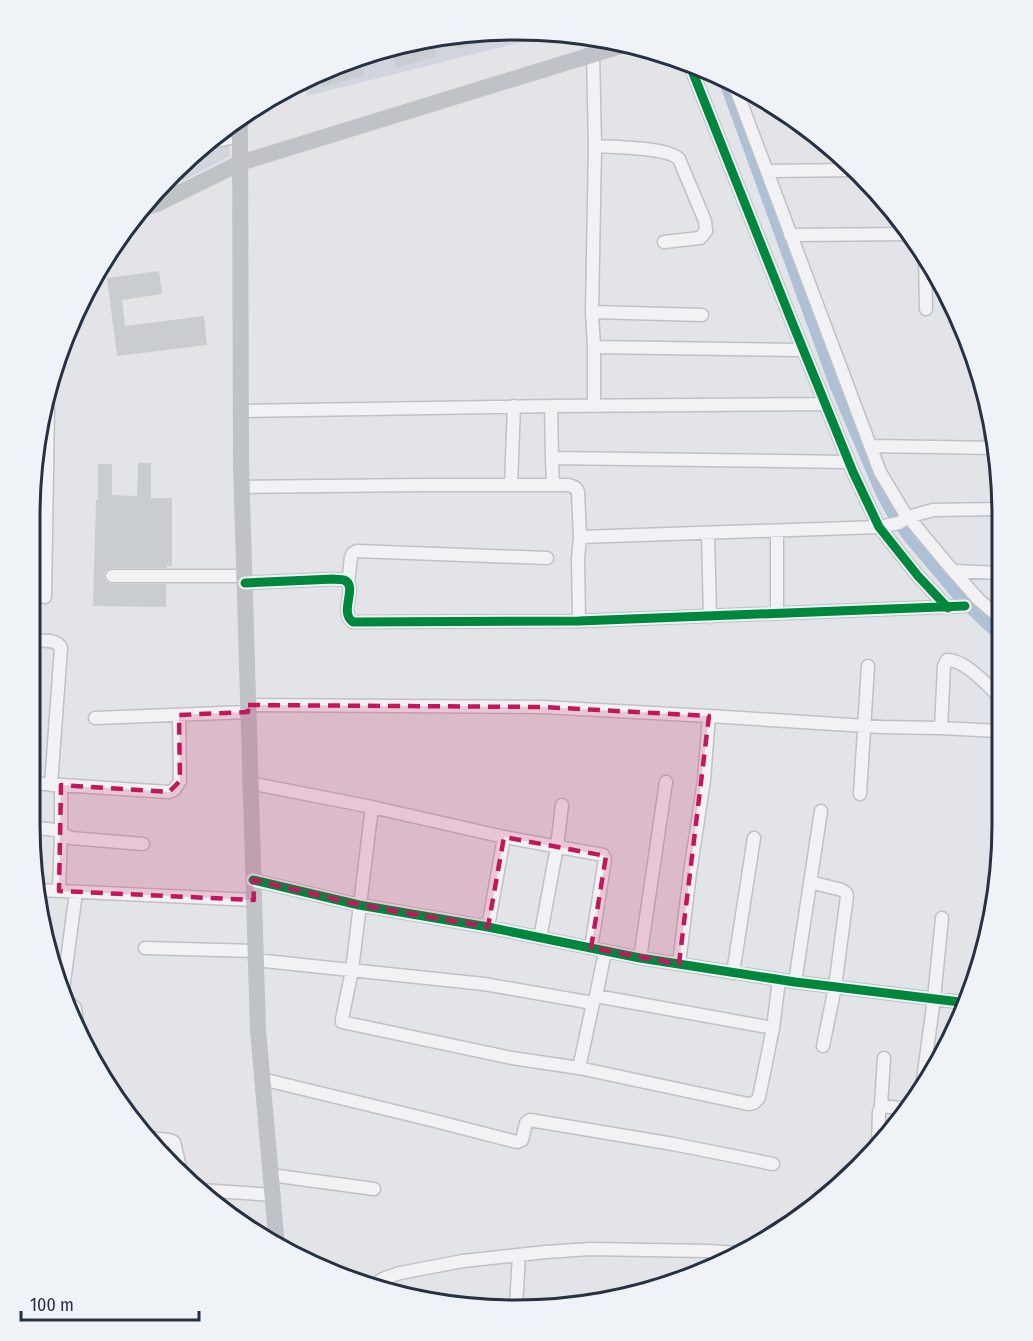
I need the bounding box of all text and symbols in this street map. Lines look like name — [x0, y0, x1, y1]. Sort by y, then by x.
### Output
scale bar — [21, 1284, 200, 1322]
text: 100 m — [30, 1294, 74, 1316]

